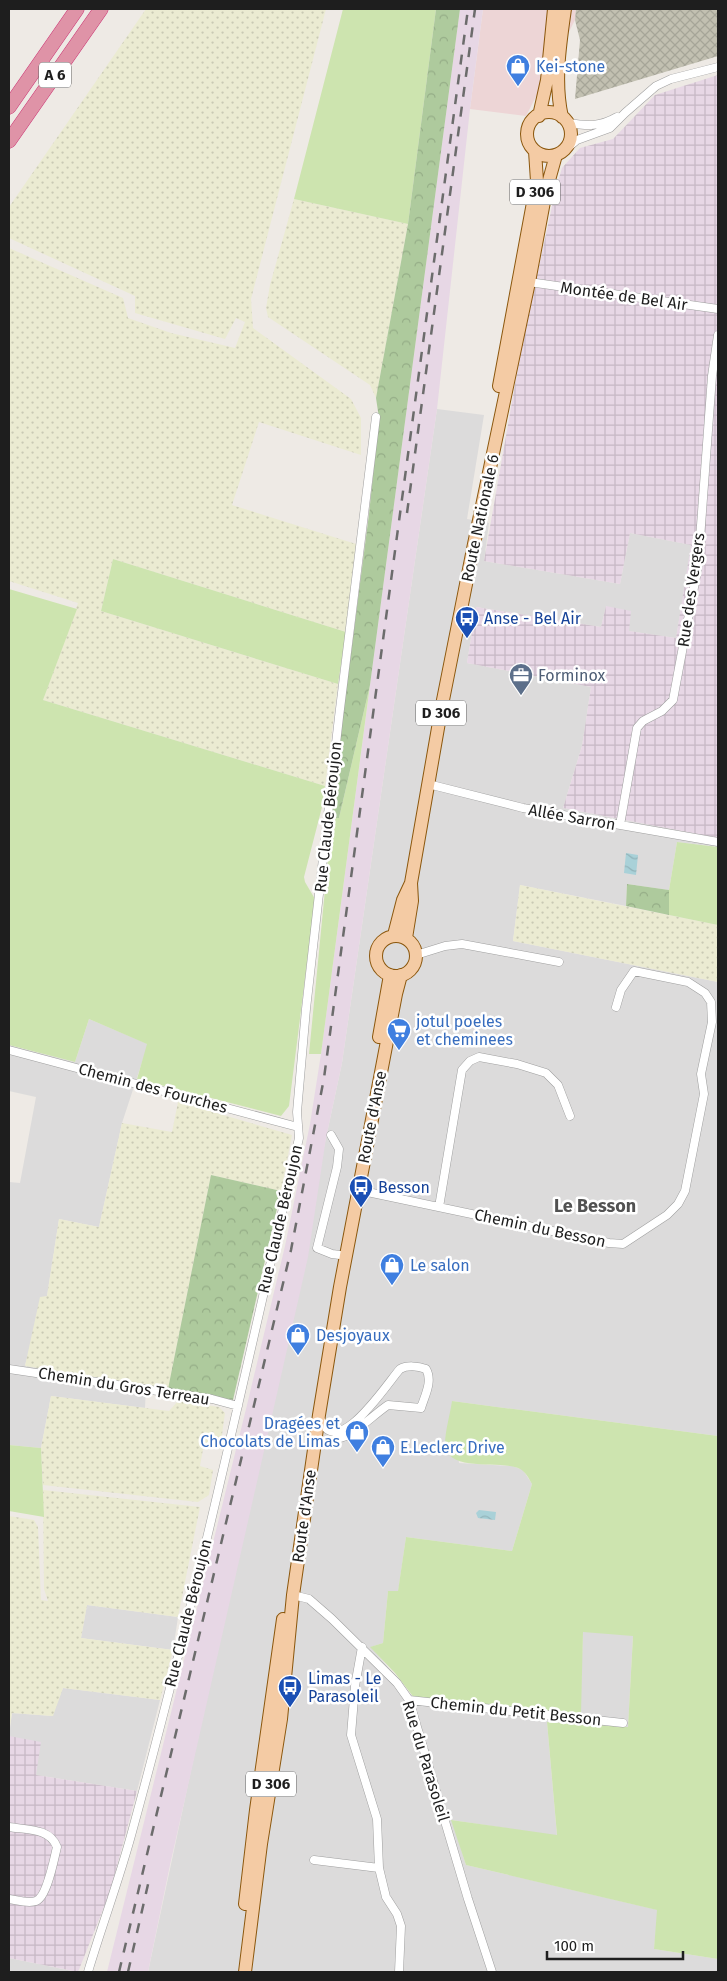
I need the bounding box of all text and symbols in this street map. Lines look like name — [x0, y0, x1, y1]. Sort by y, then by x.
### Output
shop icon: Kei-stone — [505, 53, 531, 87]
place label: Kei-stone — [536, 57, 605, 76]
road number: A 6 — [39, 62, 71, 88]
road number: D 306 — [510, 180, 560, 204]
street label: Montée de Bel Air — [559, 278, 690, 314]
street label: Route Nationale 6 — [457, 453, 503, 583]
street label: Rue des Vergers — [674, 532, 708, 648]
bus stop icon: Anse - Bel Air — [454, 605, 480, 639]
place label: Anse - Bel Air — [484, 609, 582, 628]
office icon: Forminox — [508, 662, 534, 696]
place label: Forminox — [538, 666, 606, 685]
road number: D 306 — [416, 700, 466, 726]
street label: Rue Claude Béroujon — [311, 740, 345, 894]
street label: Allée Sarron — [527, 800, 617, 834]
place label: jotul poeles et cheminees — [415, 1012, 513, 1049]
supermarket icon: jotul poeles et cheminees — [386, 1017, 412, 1051]
street label: Chemin des Fourches — [76, 1059, 230, 1117]
street label: Route d'Anse — [354, 1069, 390, 1165]
street label: Rue Claude Béroujon — [254, 1143, 306, 1295]
bus stop icon: Besson — [348, 1174, 374, 1208]
place label: Besson — [378, 1178, 430, 1197]
district label: Le Besson — [554, 1195, 636, 1217]
street label: Chemin du Besson — [473, 1205, 607, 1251]
shop icon: Le salon — [379, 1252, 405, 1286]
place label: Le salon — [410, 1256, 470, 1275]
shop icon: Desjoyaux — [285, 1322, 311, 1356]
place label: Desjoyaux — [316, 1326, 390, 1345]
street label: Chemin du Gros Terreau — [37, 1363, 211, 1409]
place label: Dragées et Chocolats de Limas — [200, 1414, 340, 1451]
shop icon: Dragées et Chocolats de Limas — [344, 1419, 370, 1453]
shop icon: E.Leclerc Drive — [370, 1434, 396, 1468]
place label: E.Leclerc Drive — [400, 1438, 505, 1457]
street label: Route d'Anse — [288, 1468, 320, 1564]
street label: Rue Claude Béroujon — [160, 1537, 216, 1689]
place label: Limas - Le Parasoleil — [308, 1669, 381, 1706]
bus stop icon: Limas - Le Parasoleil — [277, 1674, 303, 1708]
street label: Chemin du Petit Besson — [430, 1693, 602, 1729]
street label: Rue du Parasoleil — [399, 1698, 454, 1824]
road number: D 306 — [246, 1772, 296, 1796]
scale bar — [547, 1928, 683, 1960]
text: 100 m — [554, 1937, 594, 1955]

